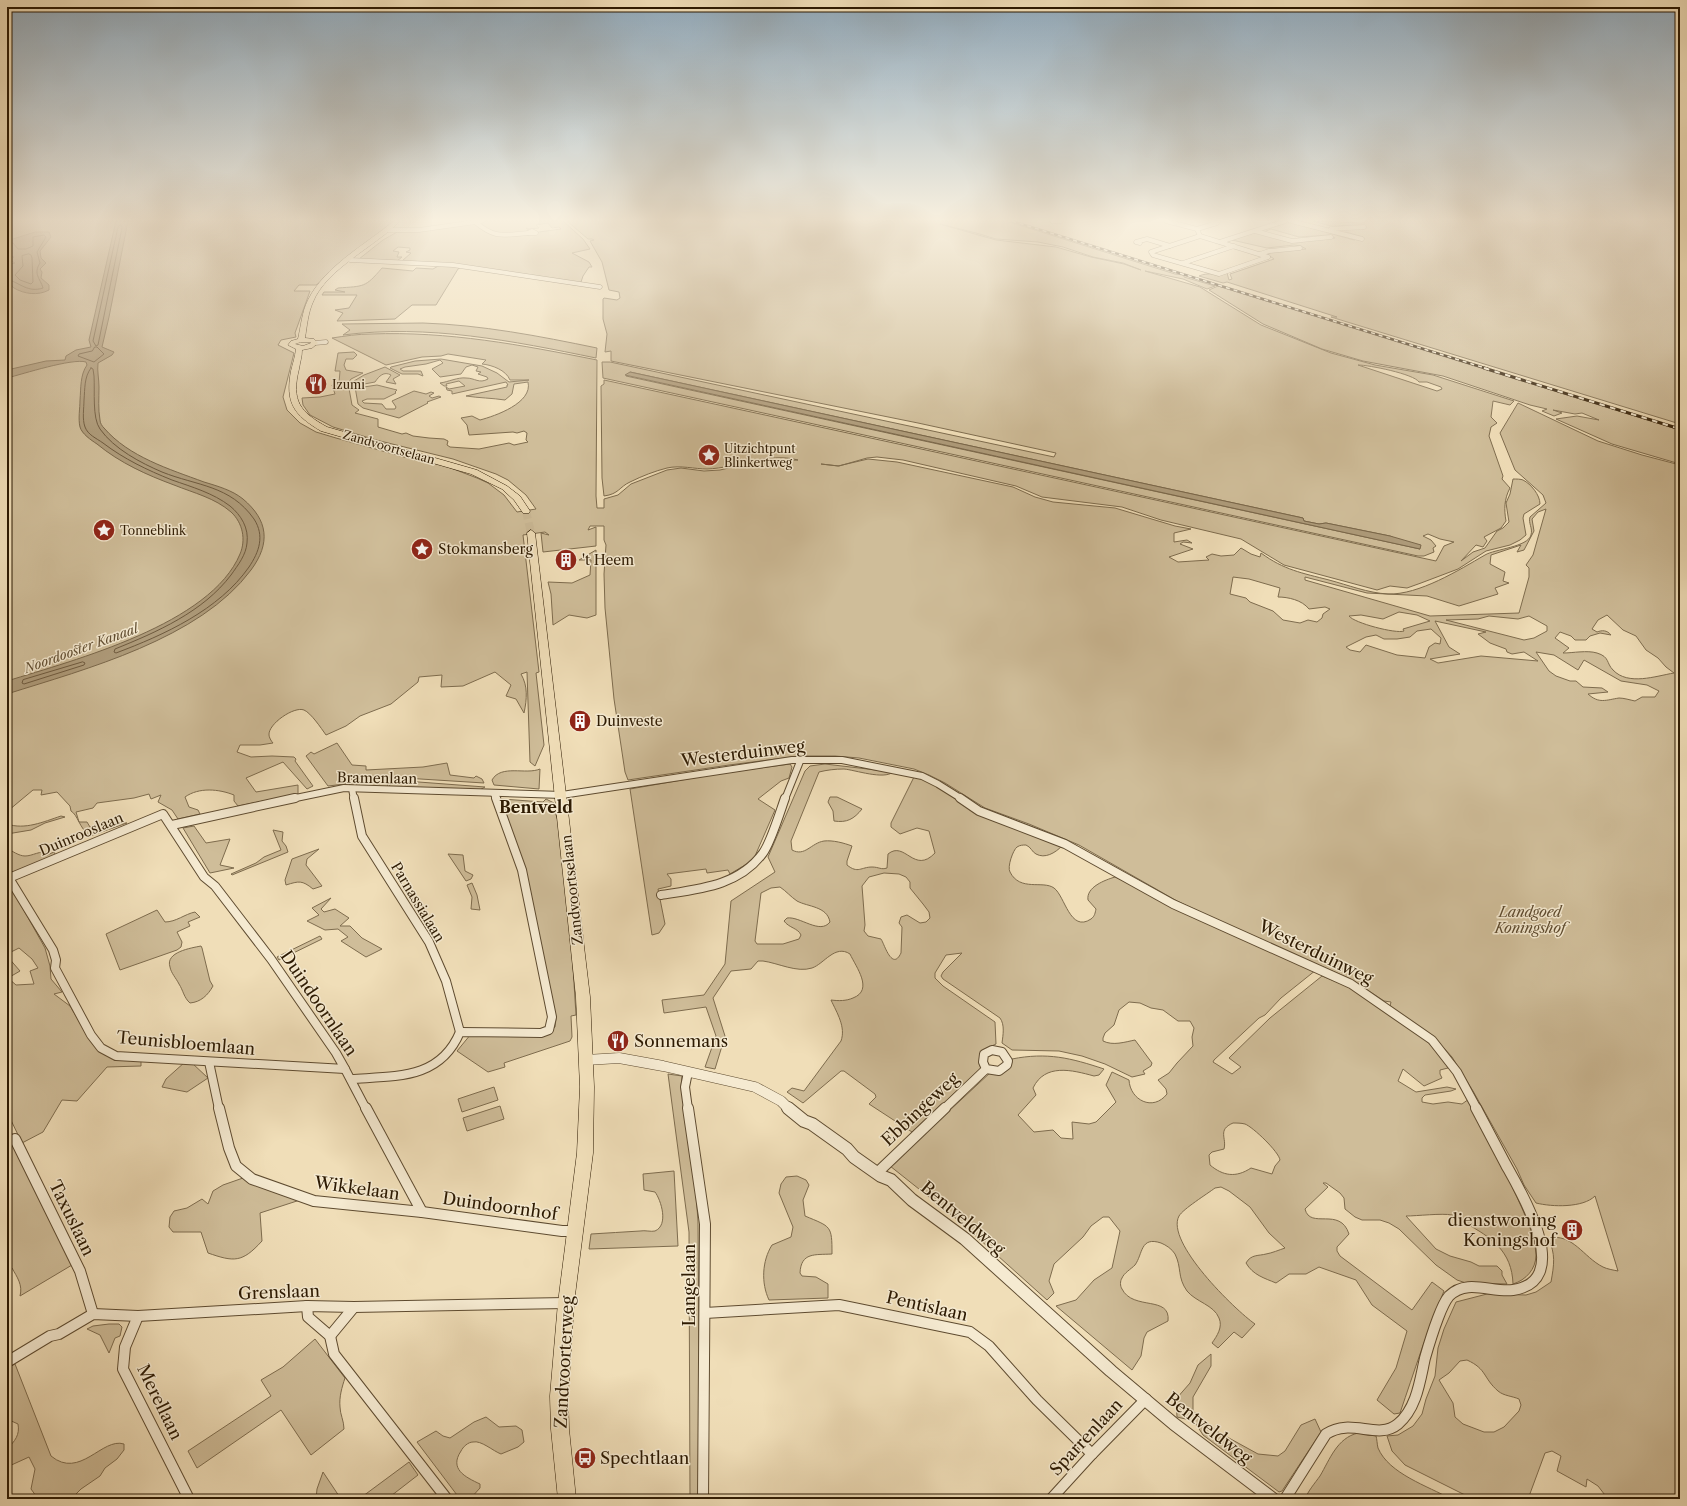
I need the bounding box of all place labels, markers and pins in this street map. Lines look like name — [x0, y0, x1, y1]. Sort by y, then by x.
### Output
restaurant icon: Izumi — [303, 371, 329, 397]
place label: Izumi — [332, 377, 365, 392]
place label: Uitzichtpunt Blinkertweg — [724, 441, 796, 470]
place icon: Uitzichtpunt Blinkertweg — [696, 442, 722, 468]
place icon: Tonneblink — [91, 517, 117, 543]
place label: Tonneblink — [120, 523, 187, 538]
place icon: Stokmansberg — [409, 536, 435, 562]
place label: Stokmansberg — [438, 540, 533, 558]
building icon: 't Heem — [553, 547, 579, 573]
place label: 't Heem — [582, 551, 634, 569]
building icon: Duinveste — [567, 708, 593, 734]
place label: Duinveste — [596, 712, 663, 730]
restaurant icon: Sonnemans — [605, 1028, 631, 1054]
place label: Sonnemans — [634, 1031, 728, 1051]
place label: dienstwoning Koningshof — [1448, 1210, 1558, 1250]
building icon: dienstwoning Koningshof — [1559, 1217, 1585, 1243]
bus stop icon: Spechtlaan — [572, 1445, 598, 1471]
place label: Spechtlaan — [600, 1448, 690, 1468]

